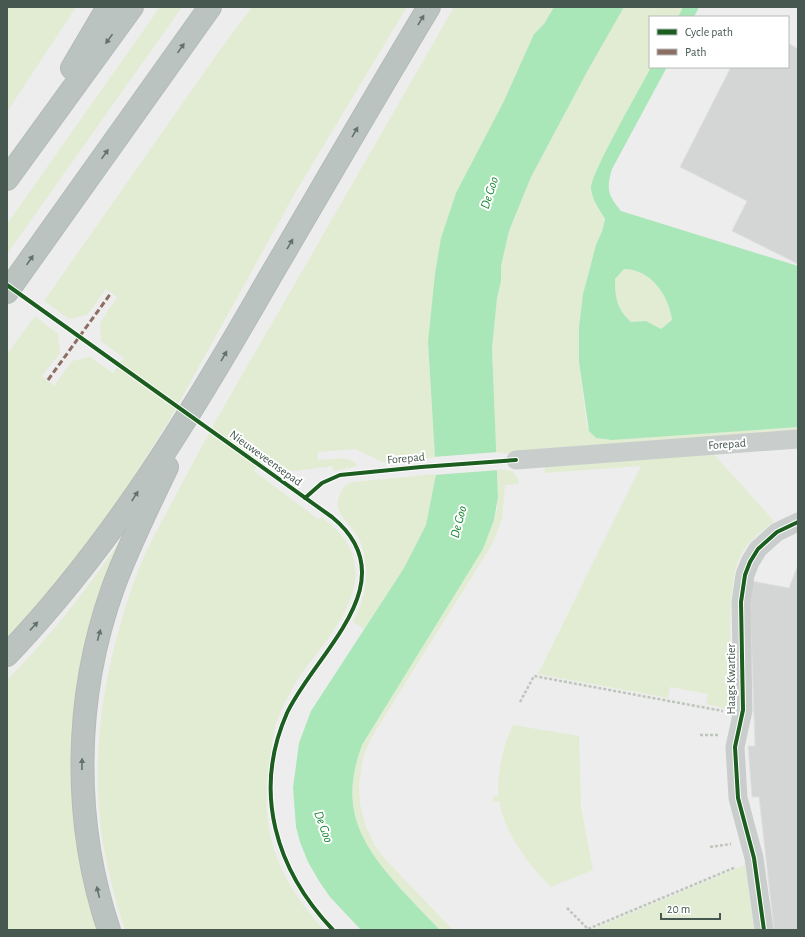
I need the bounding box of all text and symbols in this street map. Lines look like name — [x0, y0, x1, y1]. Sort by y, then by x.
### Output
one-way arrow — [418, 14, 425, 26]
legend — [649, 16, 789, 68]
text: Cycle path — [685, 26, 733, 39]
one-way arrow — [105, 33, 113, 44]
one-way arrow — [177, 43, 185, 54]
text: Path — [685, 46, 707, 58]
one-way arrow — [351, 126, 358, 138]
one-way arrow — [101, 149, 109, 160]
water label: De Goo — [479, 175, 501, 211]
one-way arrow — [286, 238, 293, 250]
one-way arrow — [26, 255, 34, 265]
one-way arrow — [221, 350, 228, 362]
street label: Nieuweveensepad — [228, 428, 304, 488]
street label: Forepad — [708, 437, 746, 451]
street label: Forepad — [387, 450, 425, 466]
one-way arrow — [131, 490, 139, 501]
water label: De Goo — [448, 504, 470, 540]
one-way arrow — [29, 622, 38, 631]
one-way arrow — [96, 629, 102, 641]
street label: Haags Kwartier — [725, 643, 737, 714]
one-way arrow — [79, 757, 85, 770]
water label: De Goo — [311, 809, 335, 845]
one-way arrow — [95, 886, 101, 898]
scale bar — [661, 895, 720, 921]
text: 20 m — [667, 903, 690, 915]

